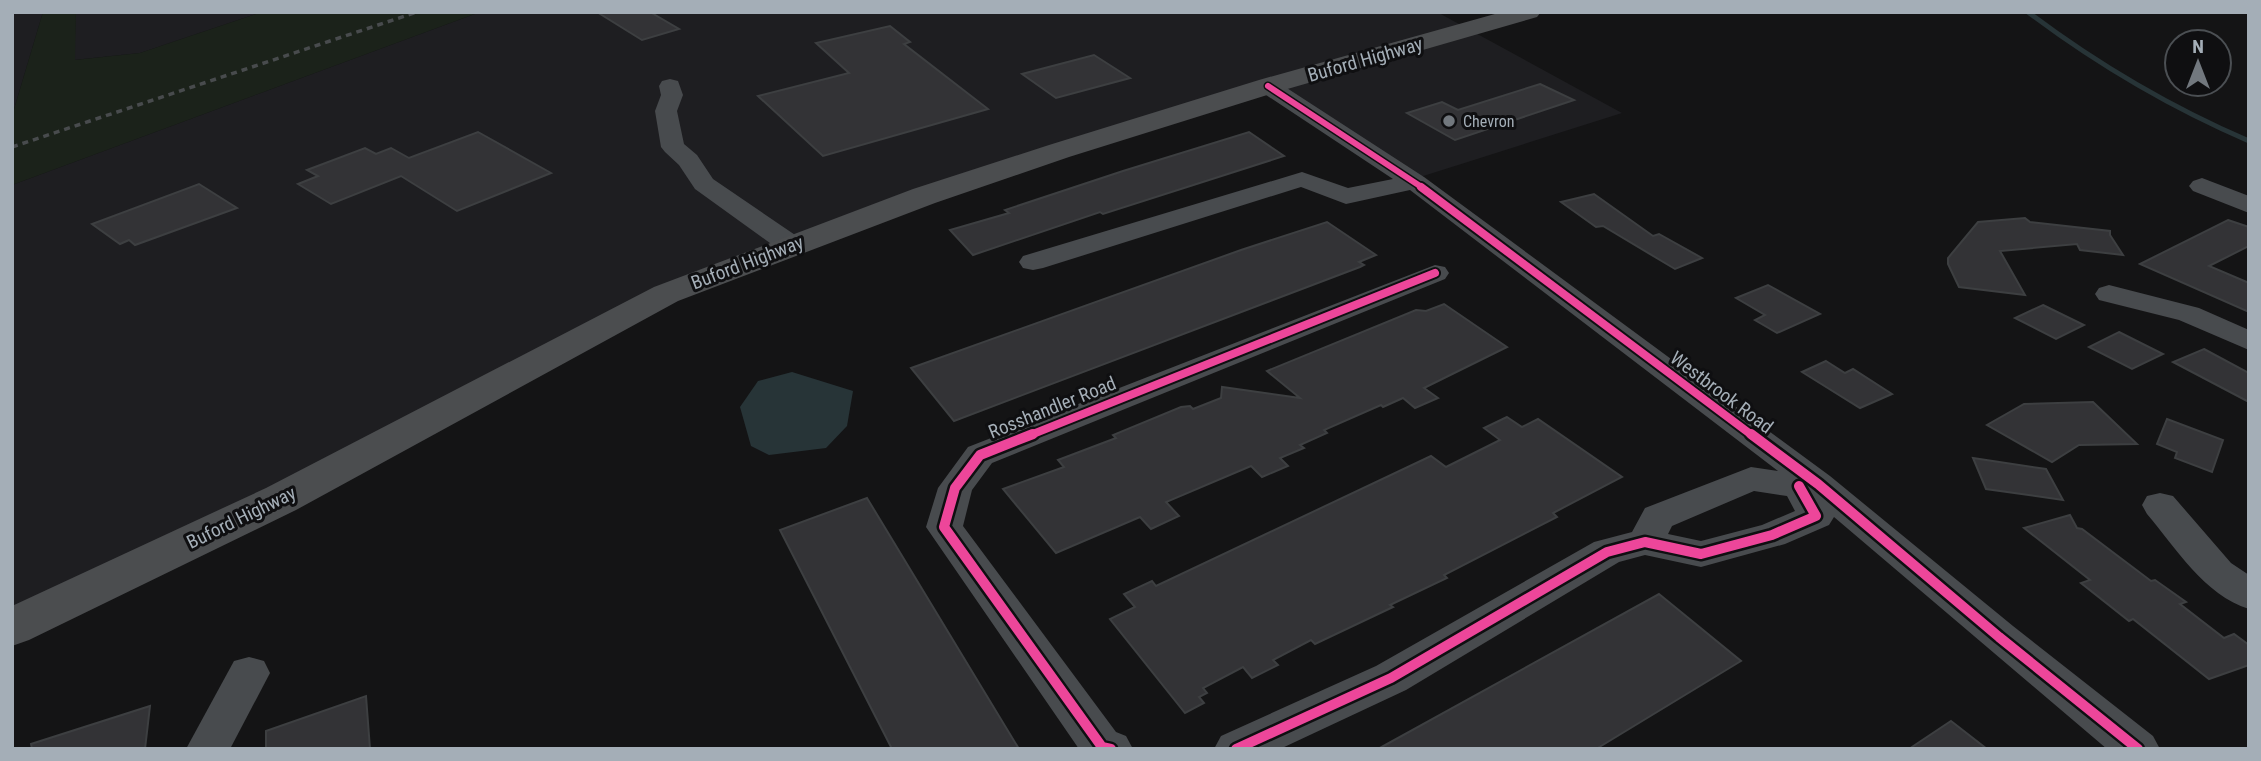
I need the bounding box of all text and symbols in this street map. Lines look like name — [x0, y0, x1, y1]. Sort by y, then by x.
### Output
north arrow — [2163, 28, 2233, 98]
street label: Buford Highway — [1305, 32, 1425, 87]
text: N — [2192, 35, 2204, 58]
place label: Chevron — [1463, 112, 1515, 131]
marker: Chevron — [1441, 113, 1457, 129]
street label: Buford Highway — [688, 230, 807, 294]
street label: Westbrook Road — [1666, 346, 1778, 438]
street label: Rosshandler Road — [985, 371, 1119, 443]
street label: Buford Highway — [183, 481, 300, 554]

